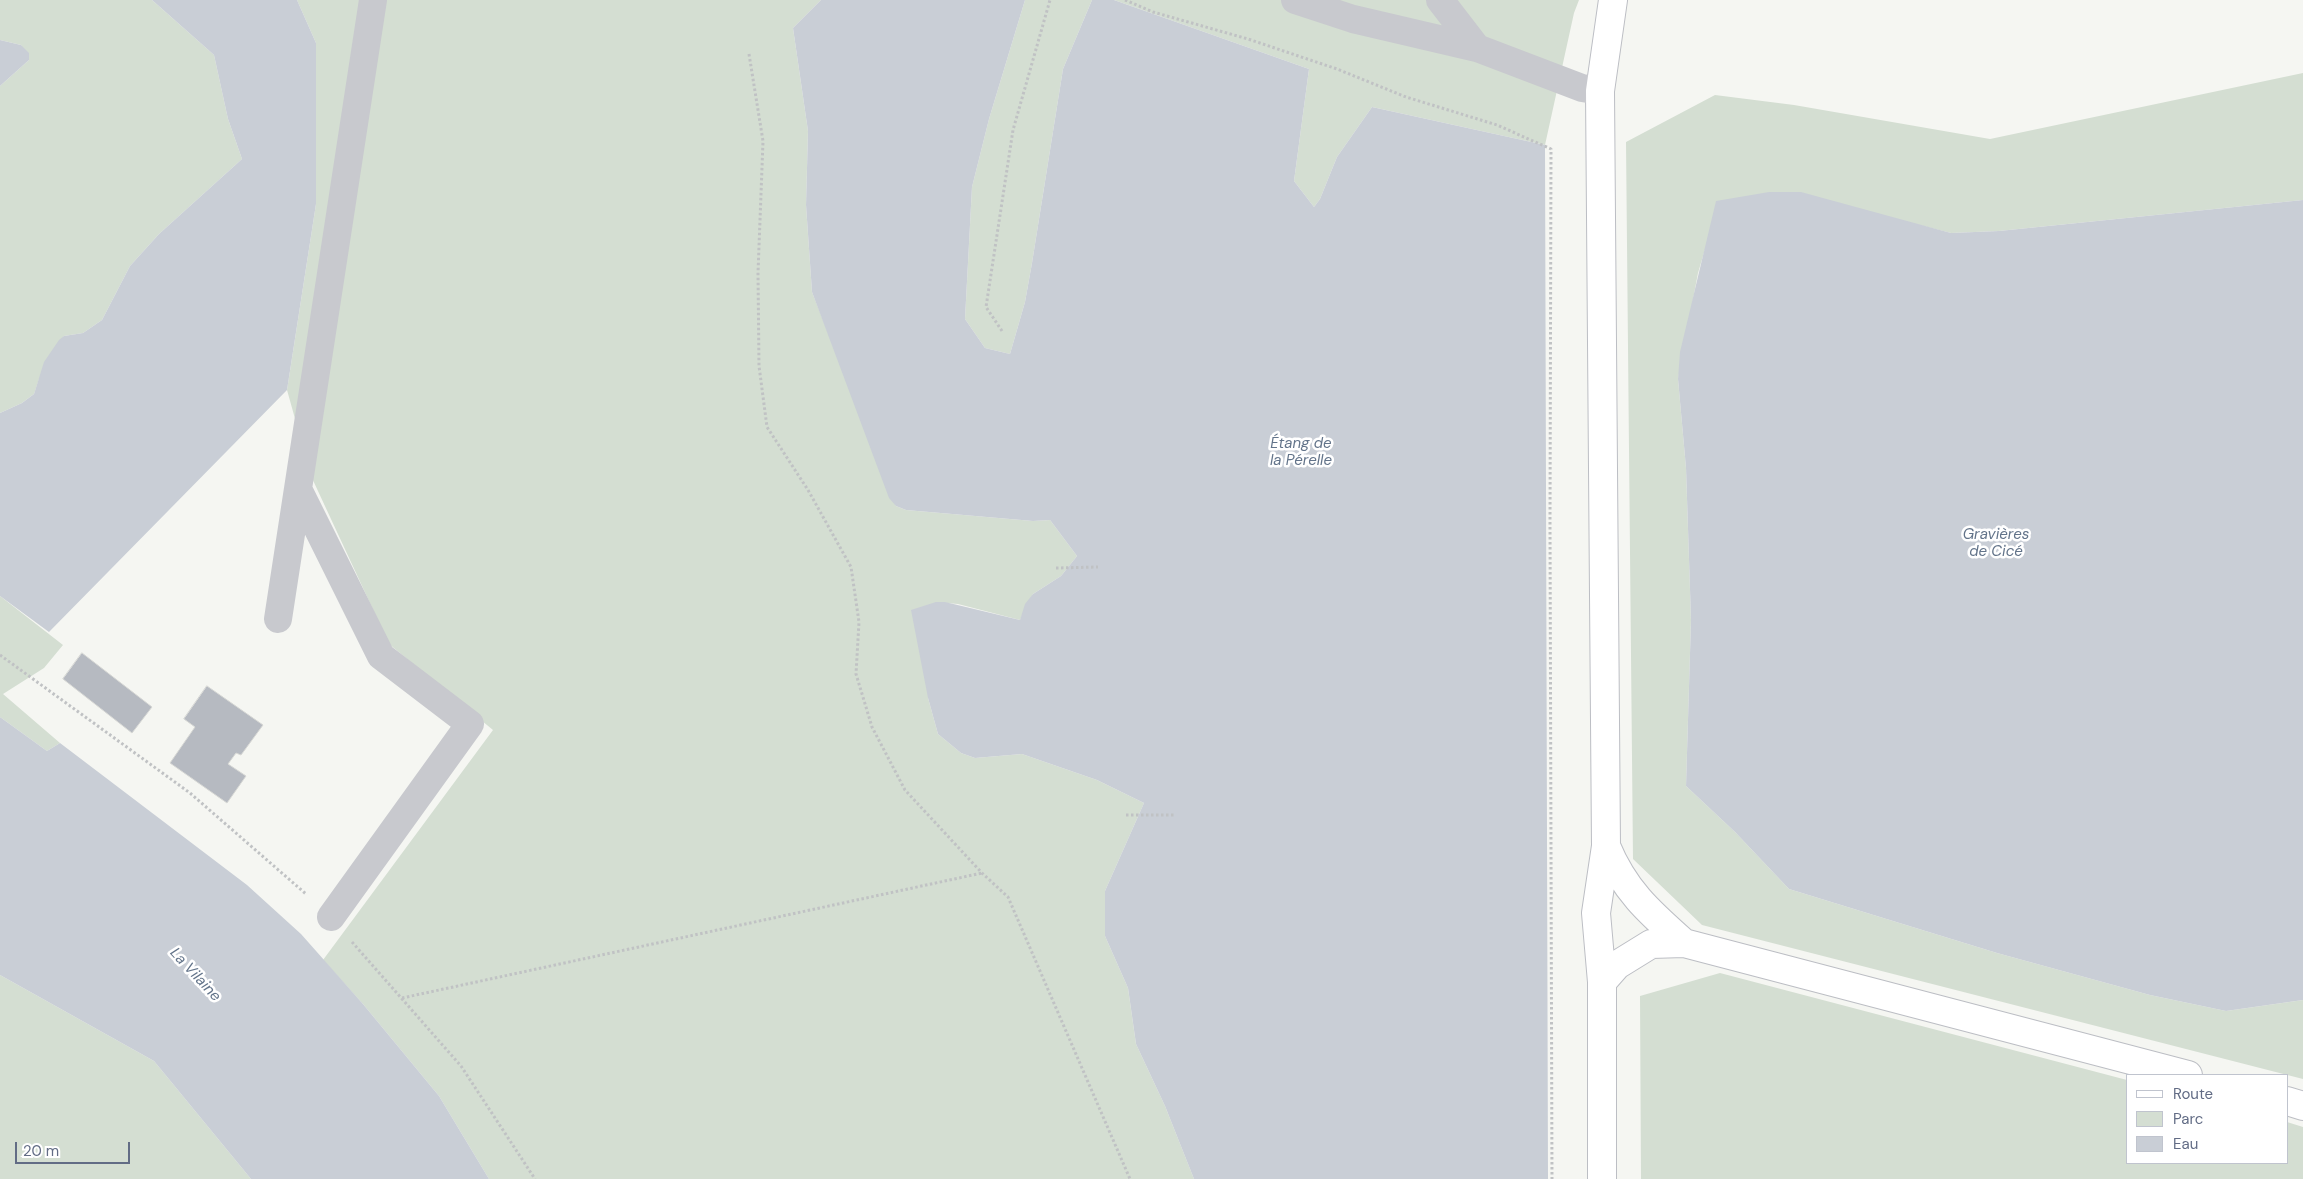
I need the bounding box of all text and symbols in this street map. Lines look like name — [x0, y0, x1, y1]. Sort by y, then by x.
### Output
water label: Étang de la Pérelle — [1270, 435, 1332, 470]
water label: Gravières de Cicé — [1963, 526, 2029, 561]
water label: La Vilaine — [166, 945, 224, 1005]
legend — [2126, 1074, 2288, 1164]
text: Route — [2173, 1084, 2213, 1104]
text: Parc — [2173, 1109, 2203, 1129]
scale bar — [18, 1132, 132, 1164]
text: Eau — [2173, 1134, 2198, 1154]
text: 20 m — [23, 1141, 59, 1161]

